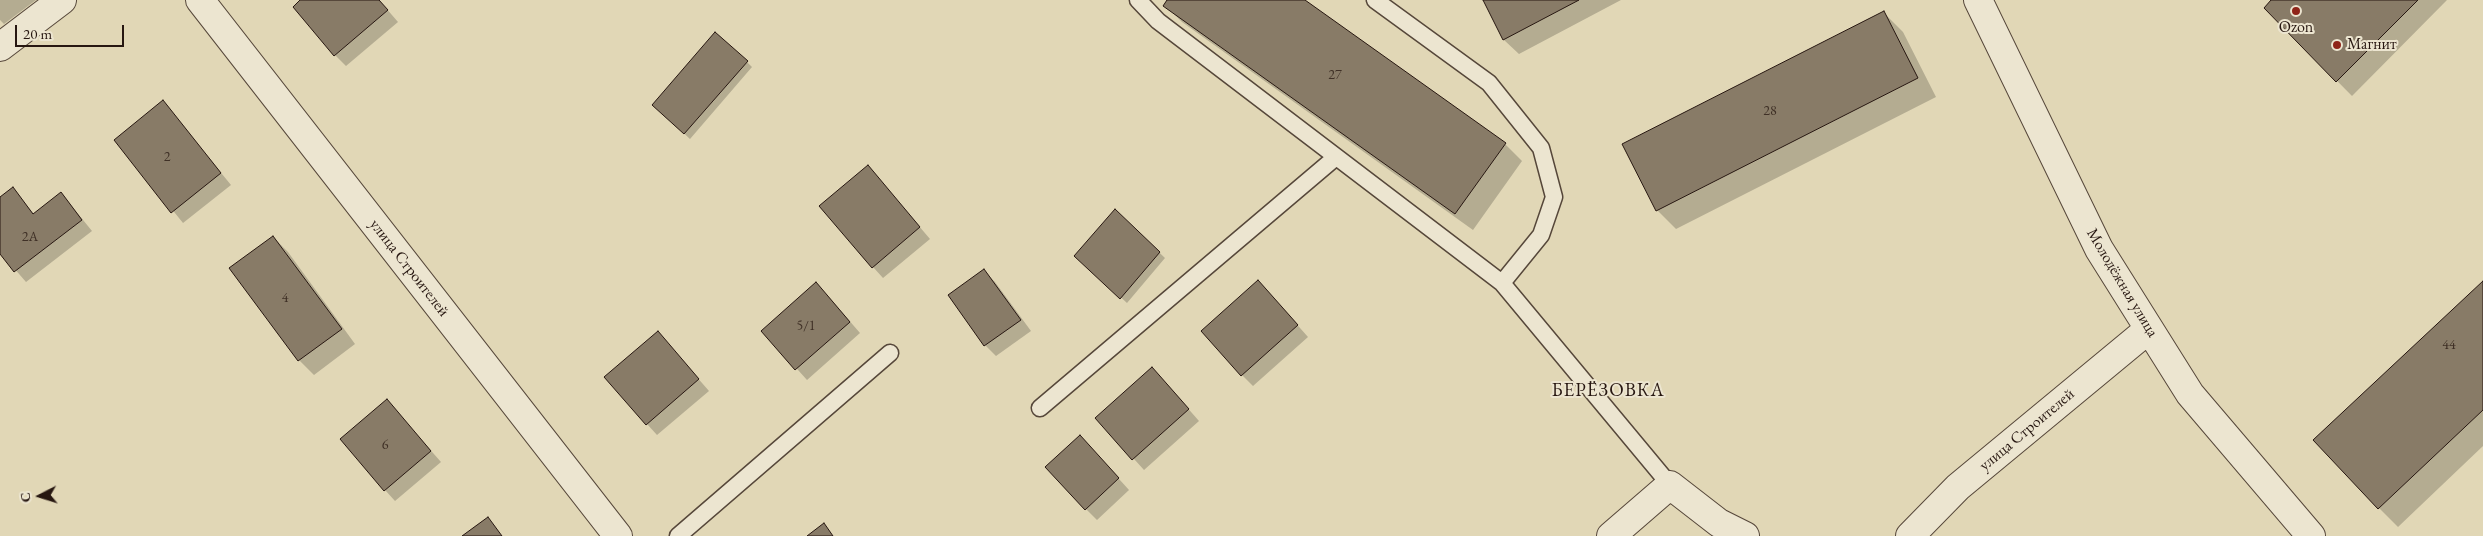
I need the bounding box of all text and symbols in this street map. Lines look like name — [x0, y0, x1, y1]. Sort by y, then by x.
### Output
marker: Ozon — [2290, 5, 2302, 17]
scale bar — [18, 15, 126, 47]
place label: Ozon — [2279, 18, 2313, 38]
text: 20 m — [23, 24, 52, 43]
place label: Магнит — [2347, 35, 2396, 55]
marker: Магнит — [2331, 39, 2343, 51]
house number: 27 — [1328, 67, 1342, 83]
house number: 28 — [1763, 103, 1777, 119]
house number: 2 — [164, 149, 170, 165]
street label: улица Строителей — [365, 215, 453, 321]
street label: Молодёжная улица — [2082, 225, 2162, 341]
house number: 2А — [22, 229, 38, 245]
house number: 4 — [282, 290, 288, 306]
house number: 5/1 — [796, 318, 816, 334]
house number: 44 — [2442, 337, 2456, 353]
district label: БЕРЁЗОВКА — [1550, 380, 1666, 402]
street label: улица Строителей — [1976, 385, 2078, 475]
house number: 6 — [382, 437, 388, 453]
north arrow — [15, 471, 65, 521]
text: С — [16, 492, 34, 503]

